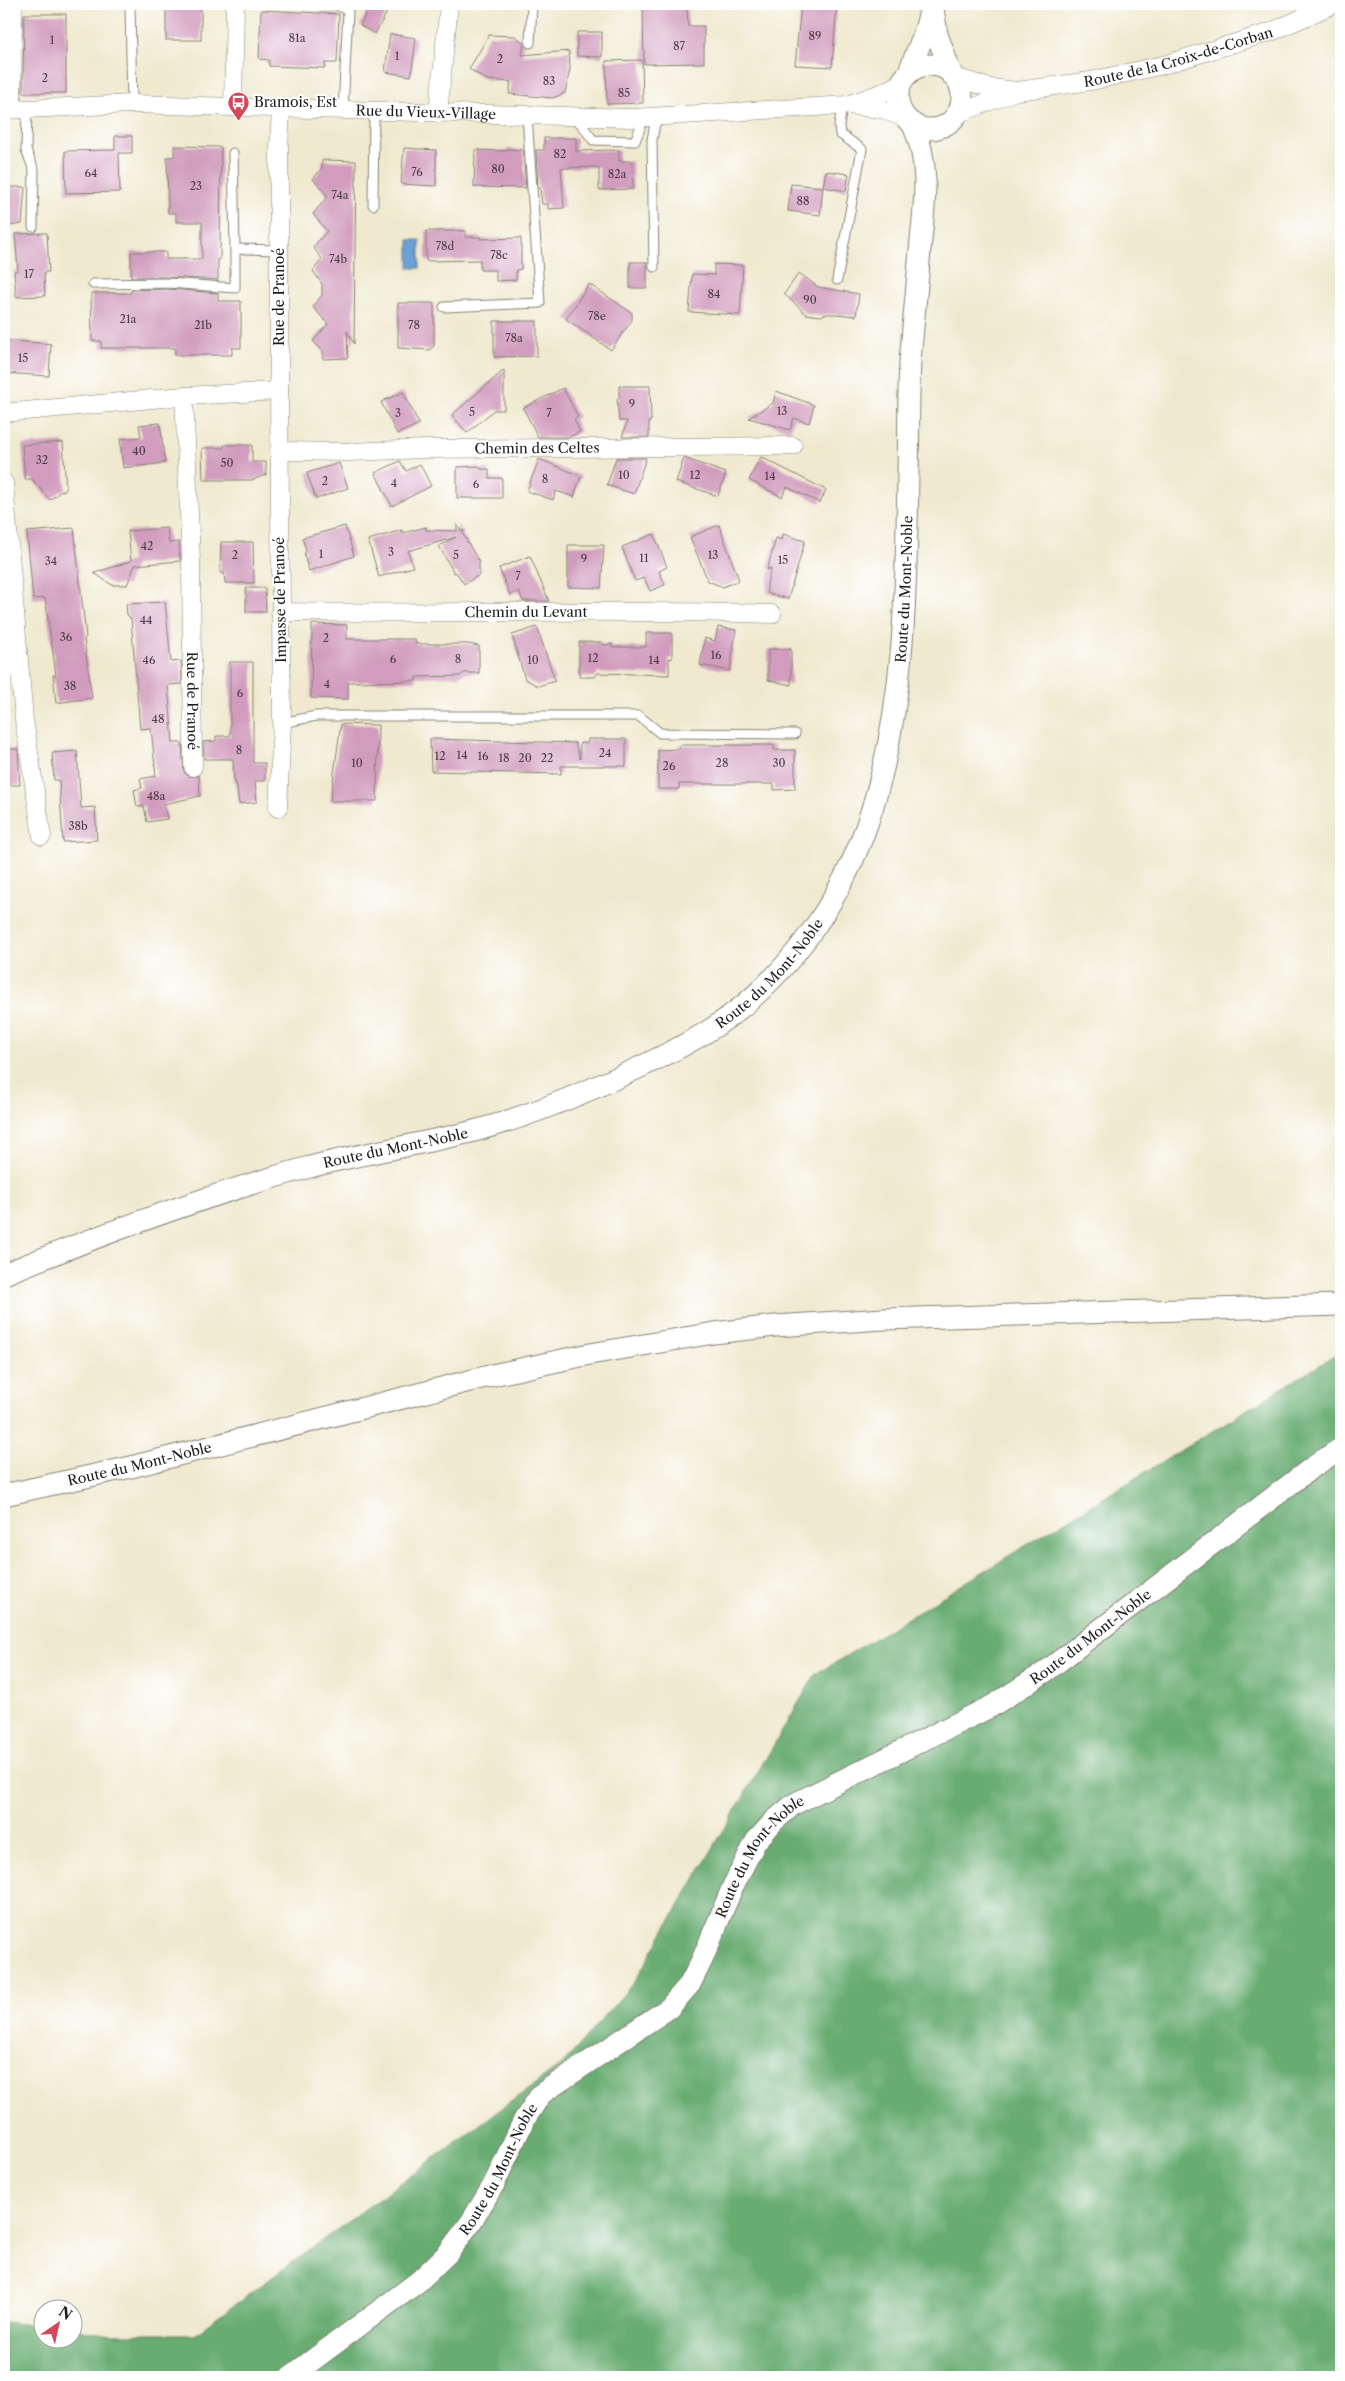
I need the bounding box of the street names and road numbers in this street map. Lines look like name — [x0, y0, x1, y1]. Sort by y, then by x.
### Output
street label: Route de la Croix-de-Corban — [1083, 23, 1275, 91]
street label: Rue du Vieux-Village — [355, 101, 496, 123]
street label: Rue de Pranoé — [270, 248, 288, 346]
street label: Chemin des Celtes — [474, 439, 600, 458]
street label: Route du Mont-Noble — [891, 515, 916, 664]
street label: Impasse de Pranoé — [270, 537, 290, 663]
street label: Chemin du Levant — [464, 603, 588, 621]
street label: Rue de Pranoé — [183, 652, 202, 750]
street label: Route du Mont-Noble — [712, 915, 827, 1033]
street label: Route du Mont-Noble — [321, 1124, 470, 1172]
street label: Route du Mont-Noble — [66, 1438, 214, 1490]
street label: Route du Mont-Noble — [1026, 1585, 1155, 1688]
street label: Route du Mont-Noble — [712, 1791, 807, 1921]
street label: Route du Mont-Noble — [455, 2100, 541, 2239]

